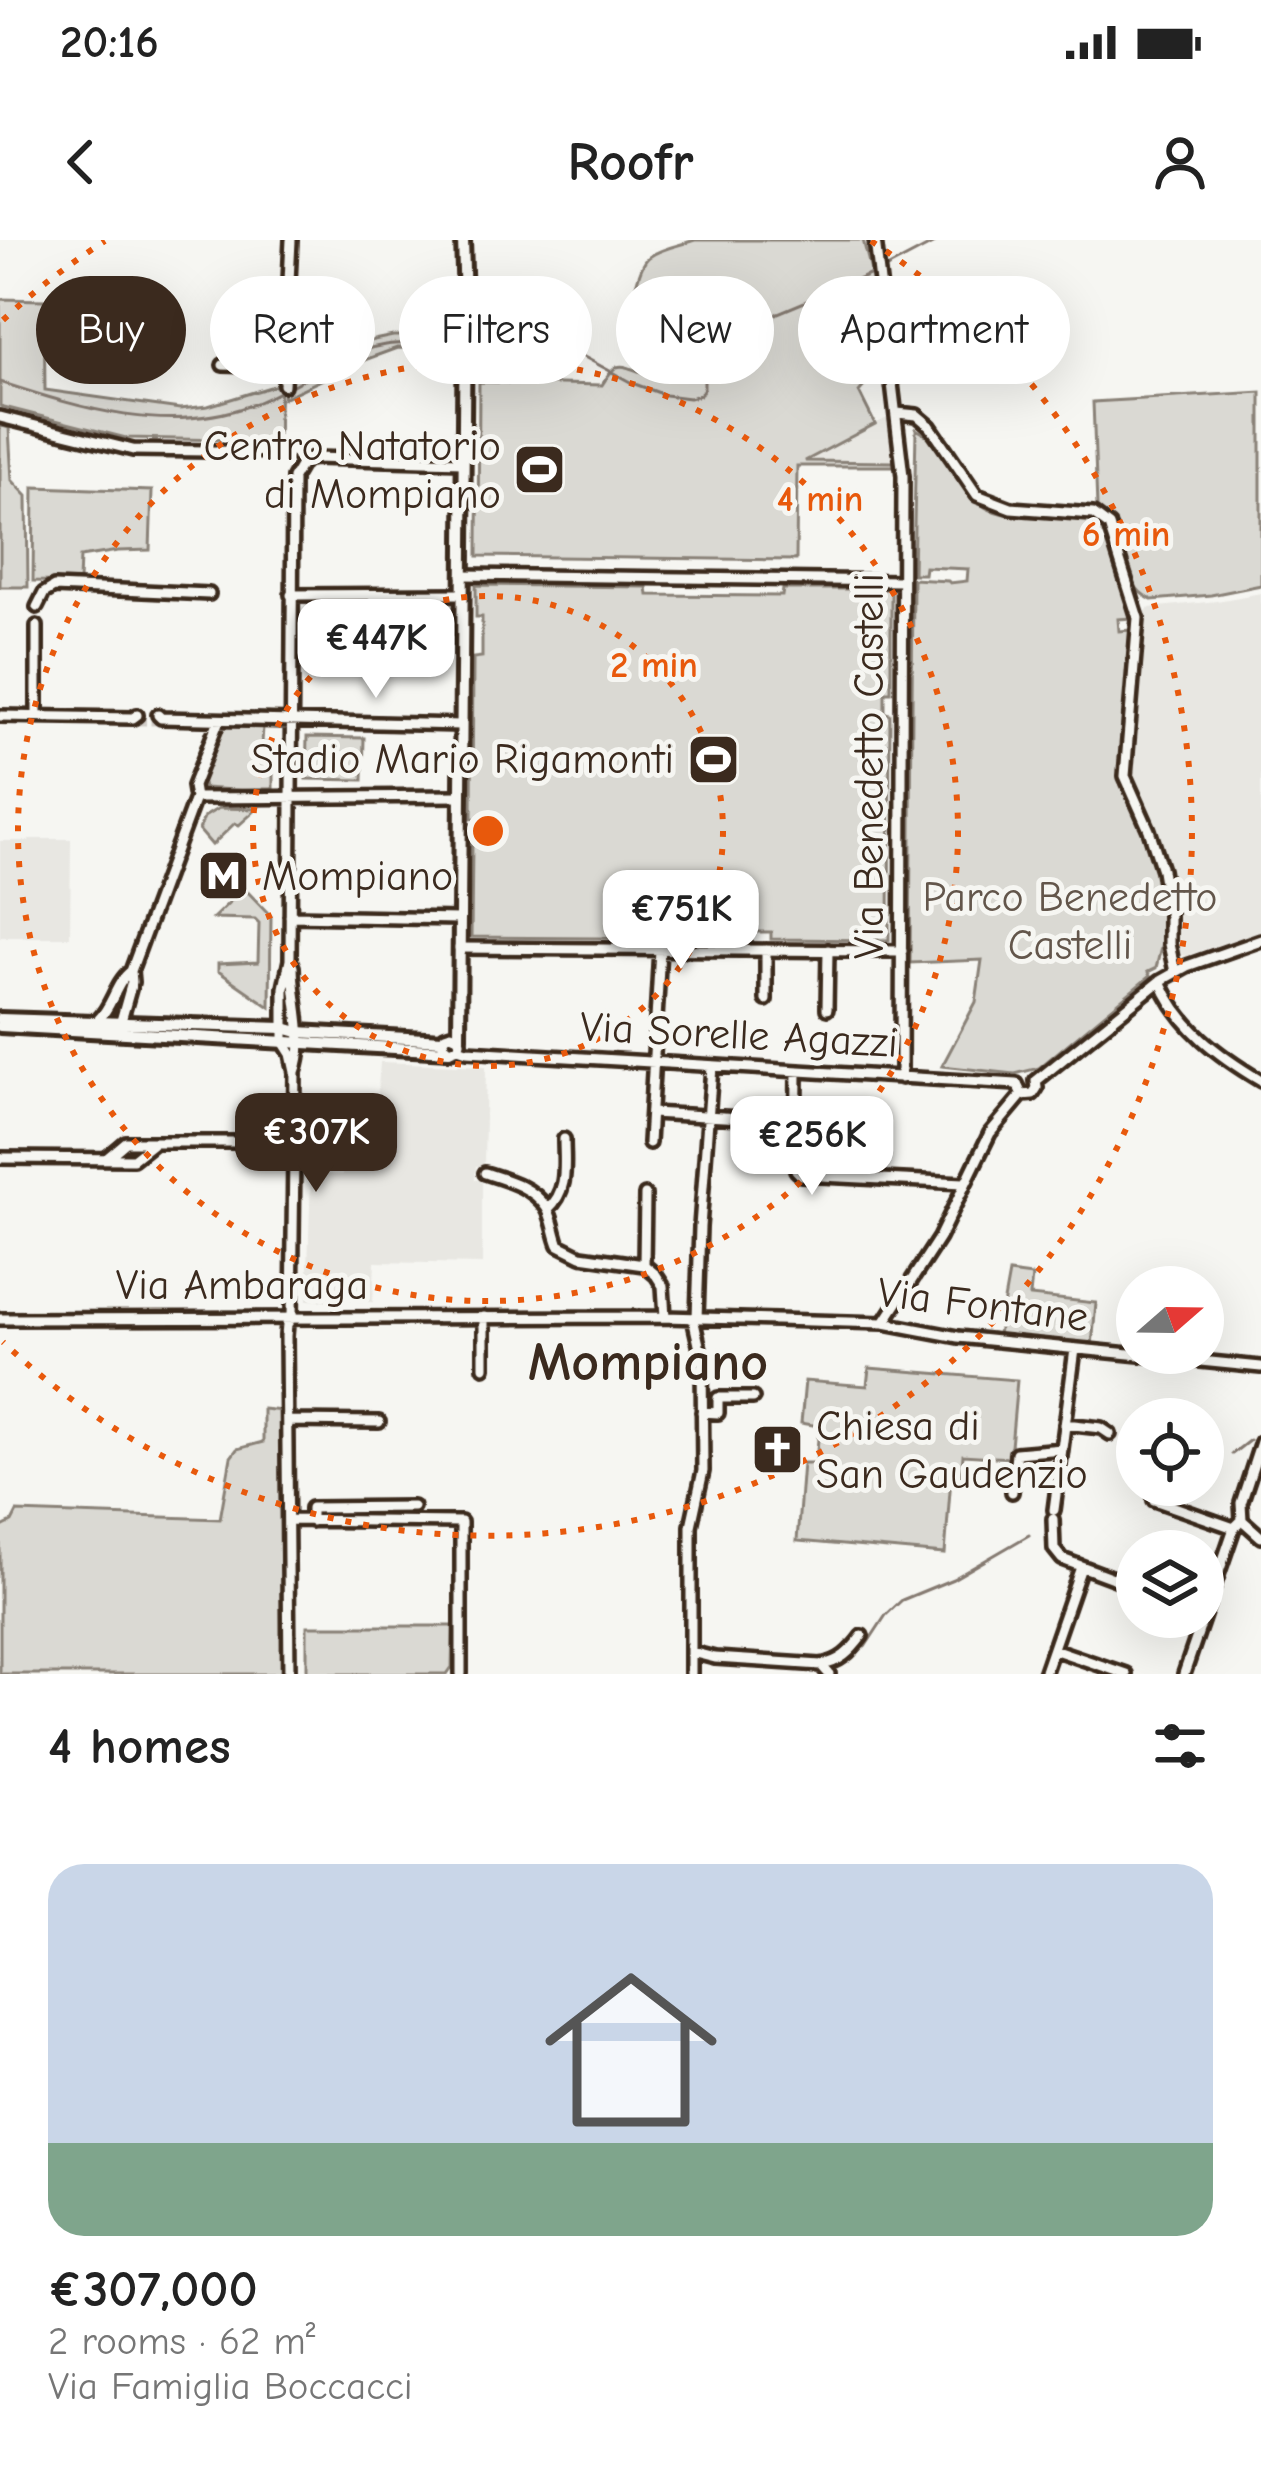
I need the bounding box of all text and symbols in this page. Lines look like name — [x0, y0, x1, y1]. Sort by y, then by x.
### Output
text: 20:16 — [60, 16, 159, 68]
icon: back — [48, 129, 114, 195]
icon: person — [1147, 129, 1213, 195]
text: Roofr — [567, 131, 694, 194]
chip: Buy — [36, 276, 186, 384]
chip: Rent — [210, 276, 375, 384]
chip: Filters — [399, 276, 592, 384]
chip: New — [616, 276, 774, 384]
chip: Apartment — [798, 276, 1070, 384]
place label: Centro Natatorio di Mompiano — [204, 422, 501, 519]
sports icon: Centro Natatorio di Mompiano — [512, 442, 568, 498]
text: 4 min — [777, 479, 863, 520]
text: 6 min — [1082, 514, 1170, 555]
street label: Via Benedetto Castelli — [845, 573, 894, 959]
pin: €447K — [292, 599, 460, 701]
text: €447K — [325, 615, 427, 660]
text: 2 min — [610, 645, 698, 686]
sports icon: Stadio Mario Rigamonti — [685, 731, 741, 787]
place label: Stadio Mario Rigamonti — [251, 735, 674, 784]
centre of rings — [467, 810, 509, 852]
metro station icon: Mompiano — [195, 848, 251, 904]
place label: Mompiano — [262, 852, 453, 901]
pin: €751K — [597, 870, 765, 972]
park label: Parco Benedetto Castelli — [922, 873, 1218, 970]
text: €751K — [630, 886, 732, 931]
street label: Via Sorelle Agazzi — [579, 1002, 899, 1068]
pin: €307K — [232, 1093, 400, 1195]
pin: €256K — [728, 1096, 896, 1198]
text: €307K — [262, 1109, 370, 1154]
text: €256K — [757, 1112, 867, 1157]
street label: Via Ambaraga — [116, 1261, 368, 1310]
north arrow — [1116, 1266, 1224, 1374]
map controls — [1116, 1266, 1224, 1638]
street label: Via Fontane — [875, 1268, 1091, 1342]
district label: Mompiano — [528, 1331, 768, 1394]
button: locate — [1116, 1398, 1224, 1506]
place label: Chiesa di San Gaudenzio — [816, 1402, 1088, 1499]
church icon: Chiesa di San Gaudenzio — [749, 1422, 805, 1478]
button: layers — [1116, 1530, 1224, 1638]
icon: filters — [1147, 1713, 1213, 1779]
text: 4 homes — [48, 1717, 231, 1776]
icon: home — [523, 1942, 739, 2158]
text: €307,000 — [48, 2260, 258, 2319]
text: 2 rooms · 62 m² — [48, 2319, 315, 2364]
text: Via Famiglia Boccacci — [48, 2364, 413, 2409]

